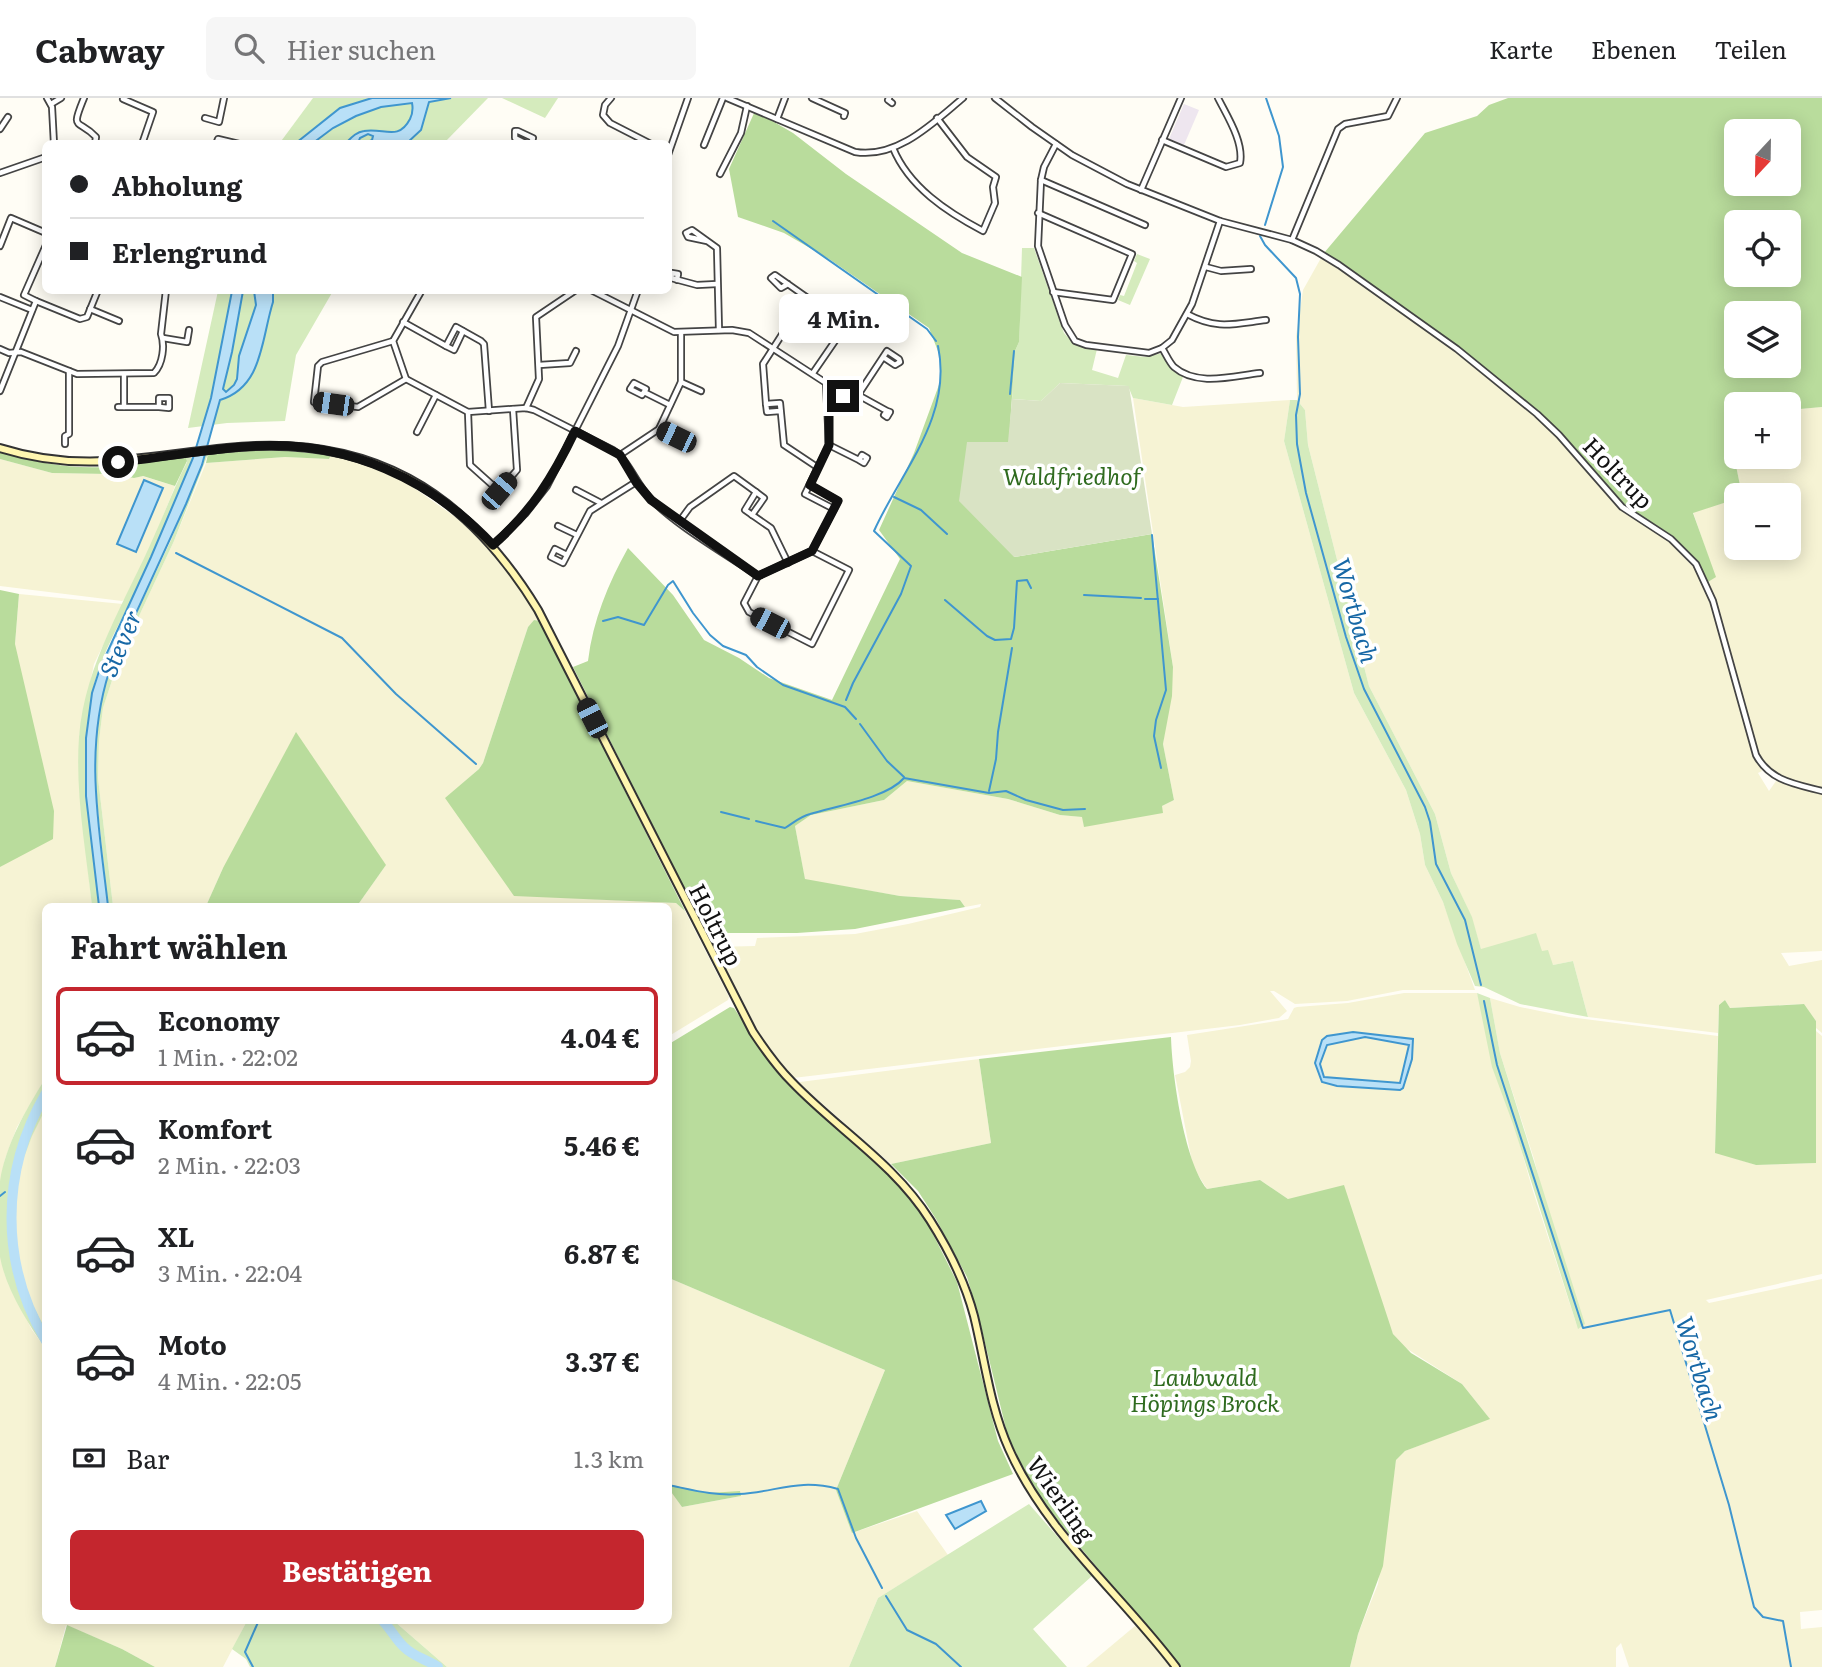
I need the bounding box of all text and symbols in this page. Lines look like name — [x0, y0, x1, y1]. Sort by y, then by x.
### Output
search box — [206, 17, 696, 80]
text: Cabway — [35, 24, 164, 73]
icon: search — [230, 29, 268, 67]
text: Hier suchen — [286, 29, 436, 68]
text: Karte — [1489, 31, 1553, 66]
text: Ebenen — [1591, 31, 1677, 66]
text: Teilen — [1715, 31, 1787, 66]
north arrow — [1724, 119, 1801, 196]
map controls — [1724, 119, 1801, 560]
text: Abholung — [112, 165, 242, 204]
button: locate — [1724, 210, 1801, 287]
text: Erlengrund — [112, 232, 267, 271]
callout: 4 Min. — [778, 294, 908, 344]
text: 4 Min. — [807, 301, 881, 335]
button: layers — [1724, 301, 1801, 378]
route end — [827, 380, 859, 412]
car — [311, 391, 356, 417]
button: + — [1724, 392, 1801, 469]
car — [653, 418, 700, 456]
street label: Holtrup — [1576, 428, 1662, 516]
route start — [102, 446, 134, 478]
park label: Waldfriedhof — [1003, 458, 1144, 492]
car — [478, 468, 521, 514]
button: − — [1724, 483, 1801, 560]
water label: Wortbach — [1325, 554, 1389, 666]
water label: Stever — [89, 604, 149, 682]
car — [747, 604, 794, 642]
car — [574, 695, 611, 741]
street label: Holtrup — [682, 877, 752, 971]
text: Fahrt wählen — [70, 921, 288, 969]
text: Economy — [158, 1000, 280, 1039]
icon: car — [74, 1005, 137, 1068]
text: 4.04 € — [561, 1017, 640, 1056]
text: 1 Min. · 22:02 — [158, 1039, 298, 1073]
text: Komfort — [158, 1108, 272, 1147]
icon: car — [74, 1113, 137, 1176]
text: 5.46 € — [564, 1125, 640, 1164]
text: 2 Min. · 22:03 — [158, 1147, 301, 1181]
text: XL — [158, 1216, 195, 1255]
icon: car — [74, 1221, 137, 1284]
text: 6.87 € — [564, 1233, 640, 1272]
text: 3 Min. · 22:04 — [158, 1255, 302, 1289]
water label: Wortbach — [1669, 1312, 1733, 1424]
text: Moto — [158, 1324, 227, 1363]
icon: car — [74, 1329, 137, 1392]
text: 3.37 € — [566, 1341, 640, 1380]
park label: Laubwald Höpings Brock — [1130, 1359, 1280, 1419]
text: 4 Min. · 22:05 — [158, 1363, 301, 1397]
text: Bar — [126, 1438, 169, 1477]
icon: cash — [70, 1439, 108, 1477]
text: 1.3 km — [574, 1441, 644, 1475]
street label: Wierling — [1020, 1448, 1104, 1548]
button: Bestätigen — [70, 1530, 644, 1610]

